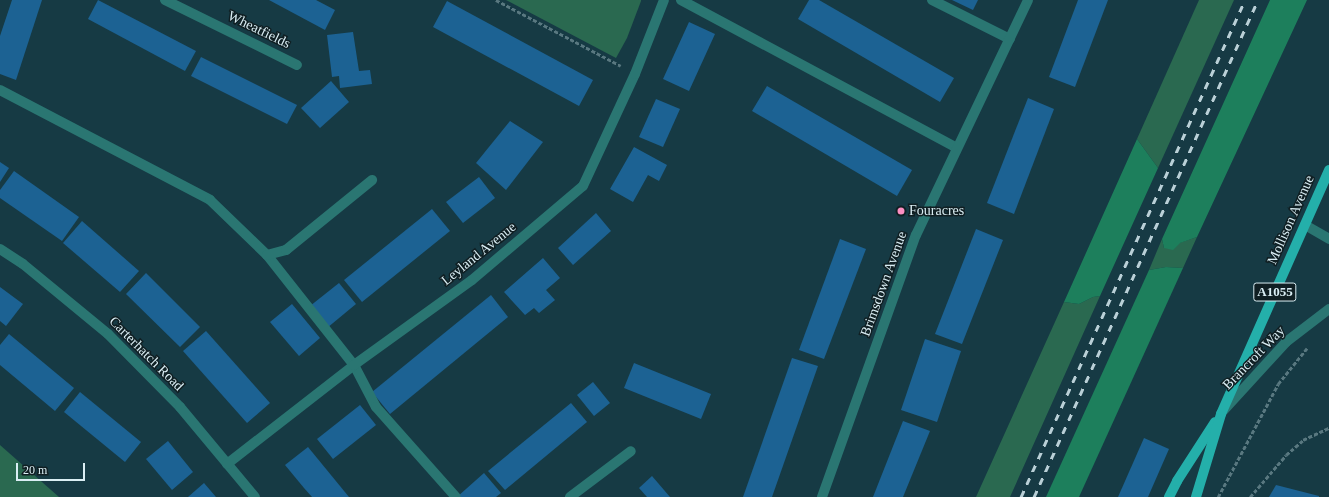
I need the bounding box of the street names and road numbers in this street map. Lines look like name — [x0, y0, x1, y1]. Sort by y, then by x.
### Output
street label: Wheatfields — [225, 8, 293, 52]
street label: Mollison Avenue — [1264, 172, 1318, 268]
street label: Leyland Avenue — [438, 219, 520, 289]
street label: Brimsdown Avenue — [857, 229, 911, 339]
road number: A1055 — [1253, 281, 1297, 303]
street label: Carterhatch Road — [105, 313, 187, 395]
street label: Brancroft Way — [1219, 323, 1289, 393]

